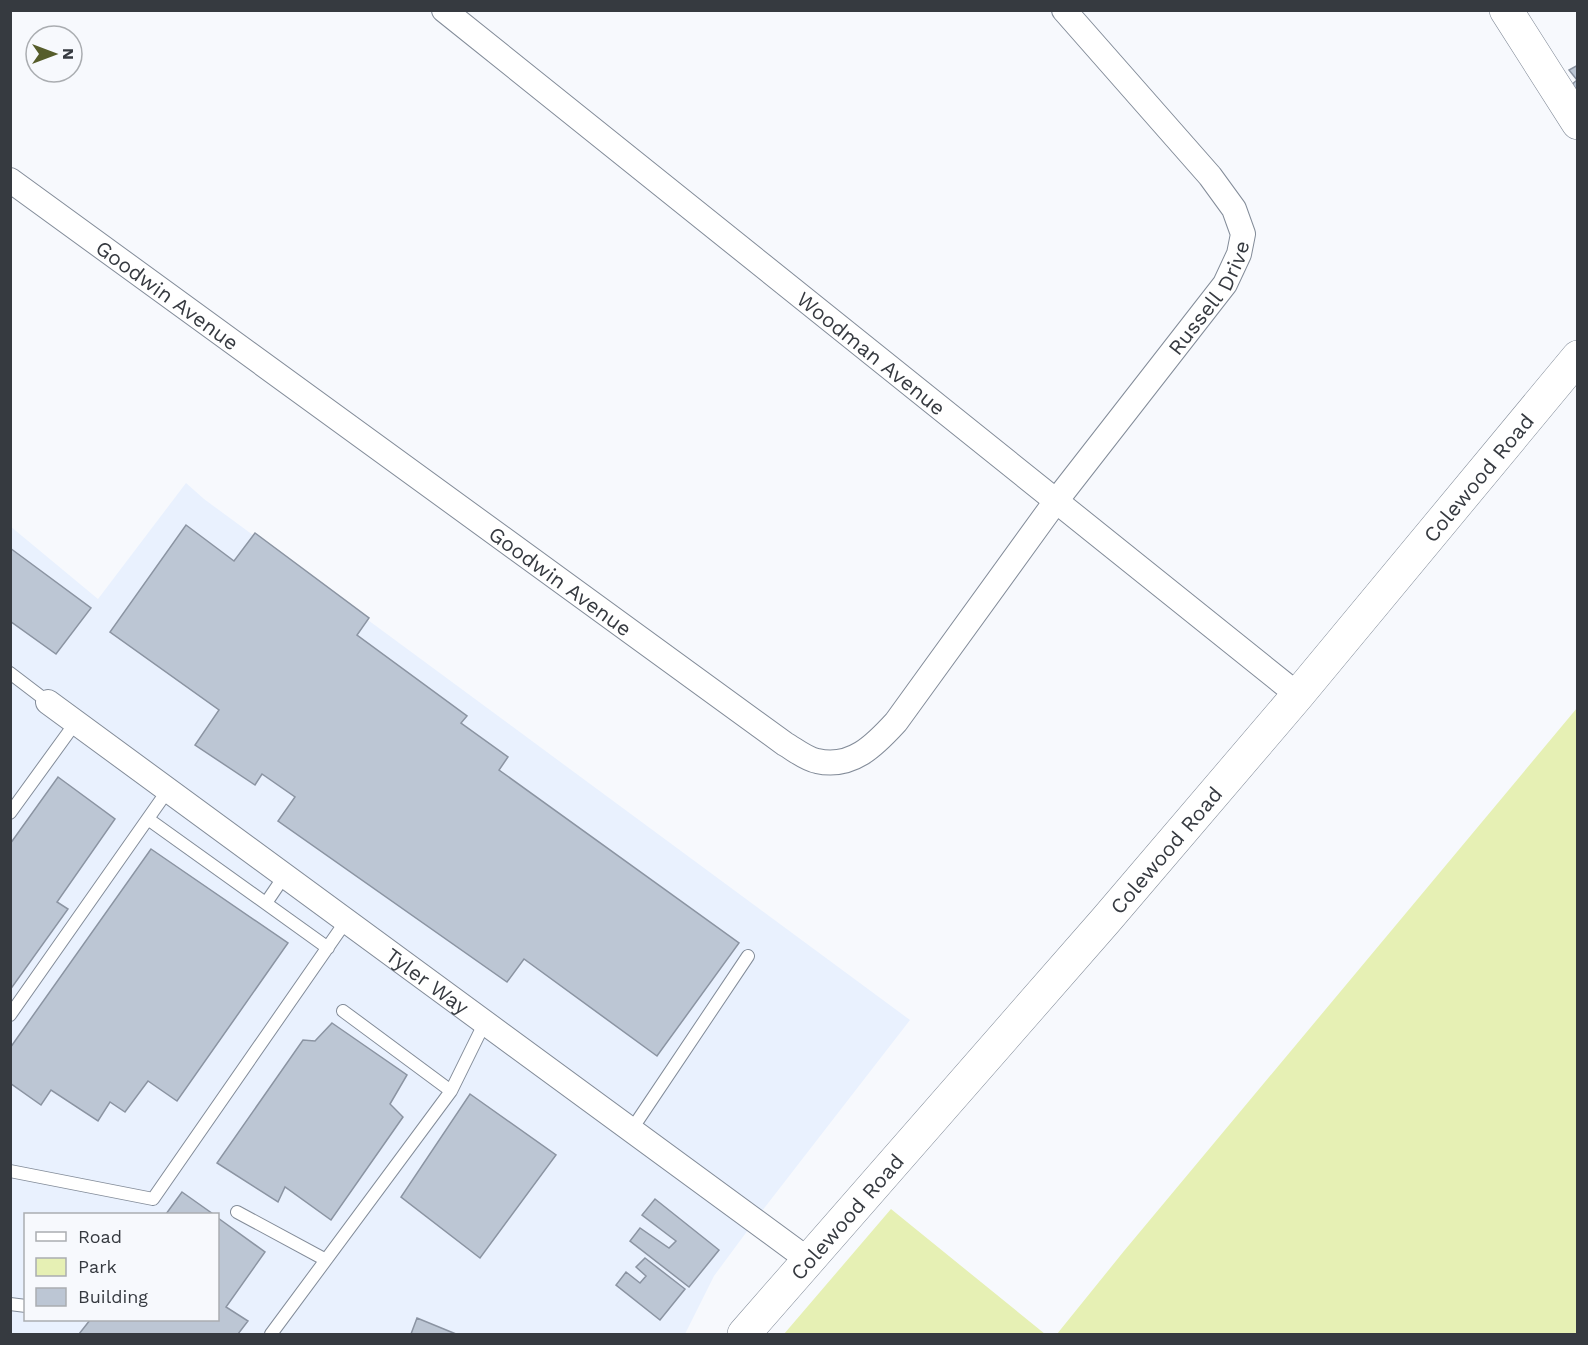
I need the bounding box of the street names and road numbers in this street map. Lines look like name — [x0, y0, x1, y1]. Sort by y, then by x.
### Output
street label: Goodwin Avenue — [91, 234, 244, 355]
street label: Russell Drive — [1162, 238, 1254, 360]
street label: Woodman Avenue — [792, 286, 951, 420]
street label: Colewood Road — [1418, 408, 1539, 547]
street label: Goodwin Avenue — [484, 520, 637, 641]
street label: Colewood Road — [1105, 781, 1227, 919]
street label: Tyler Way — [381, 942, 474, 1019]
street label: Colewood Road — [785, 1148, 909, 1285]

